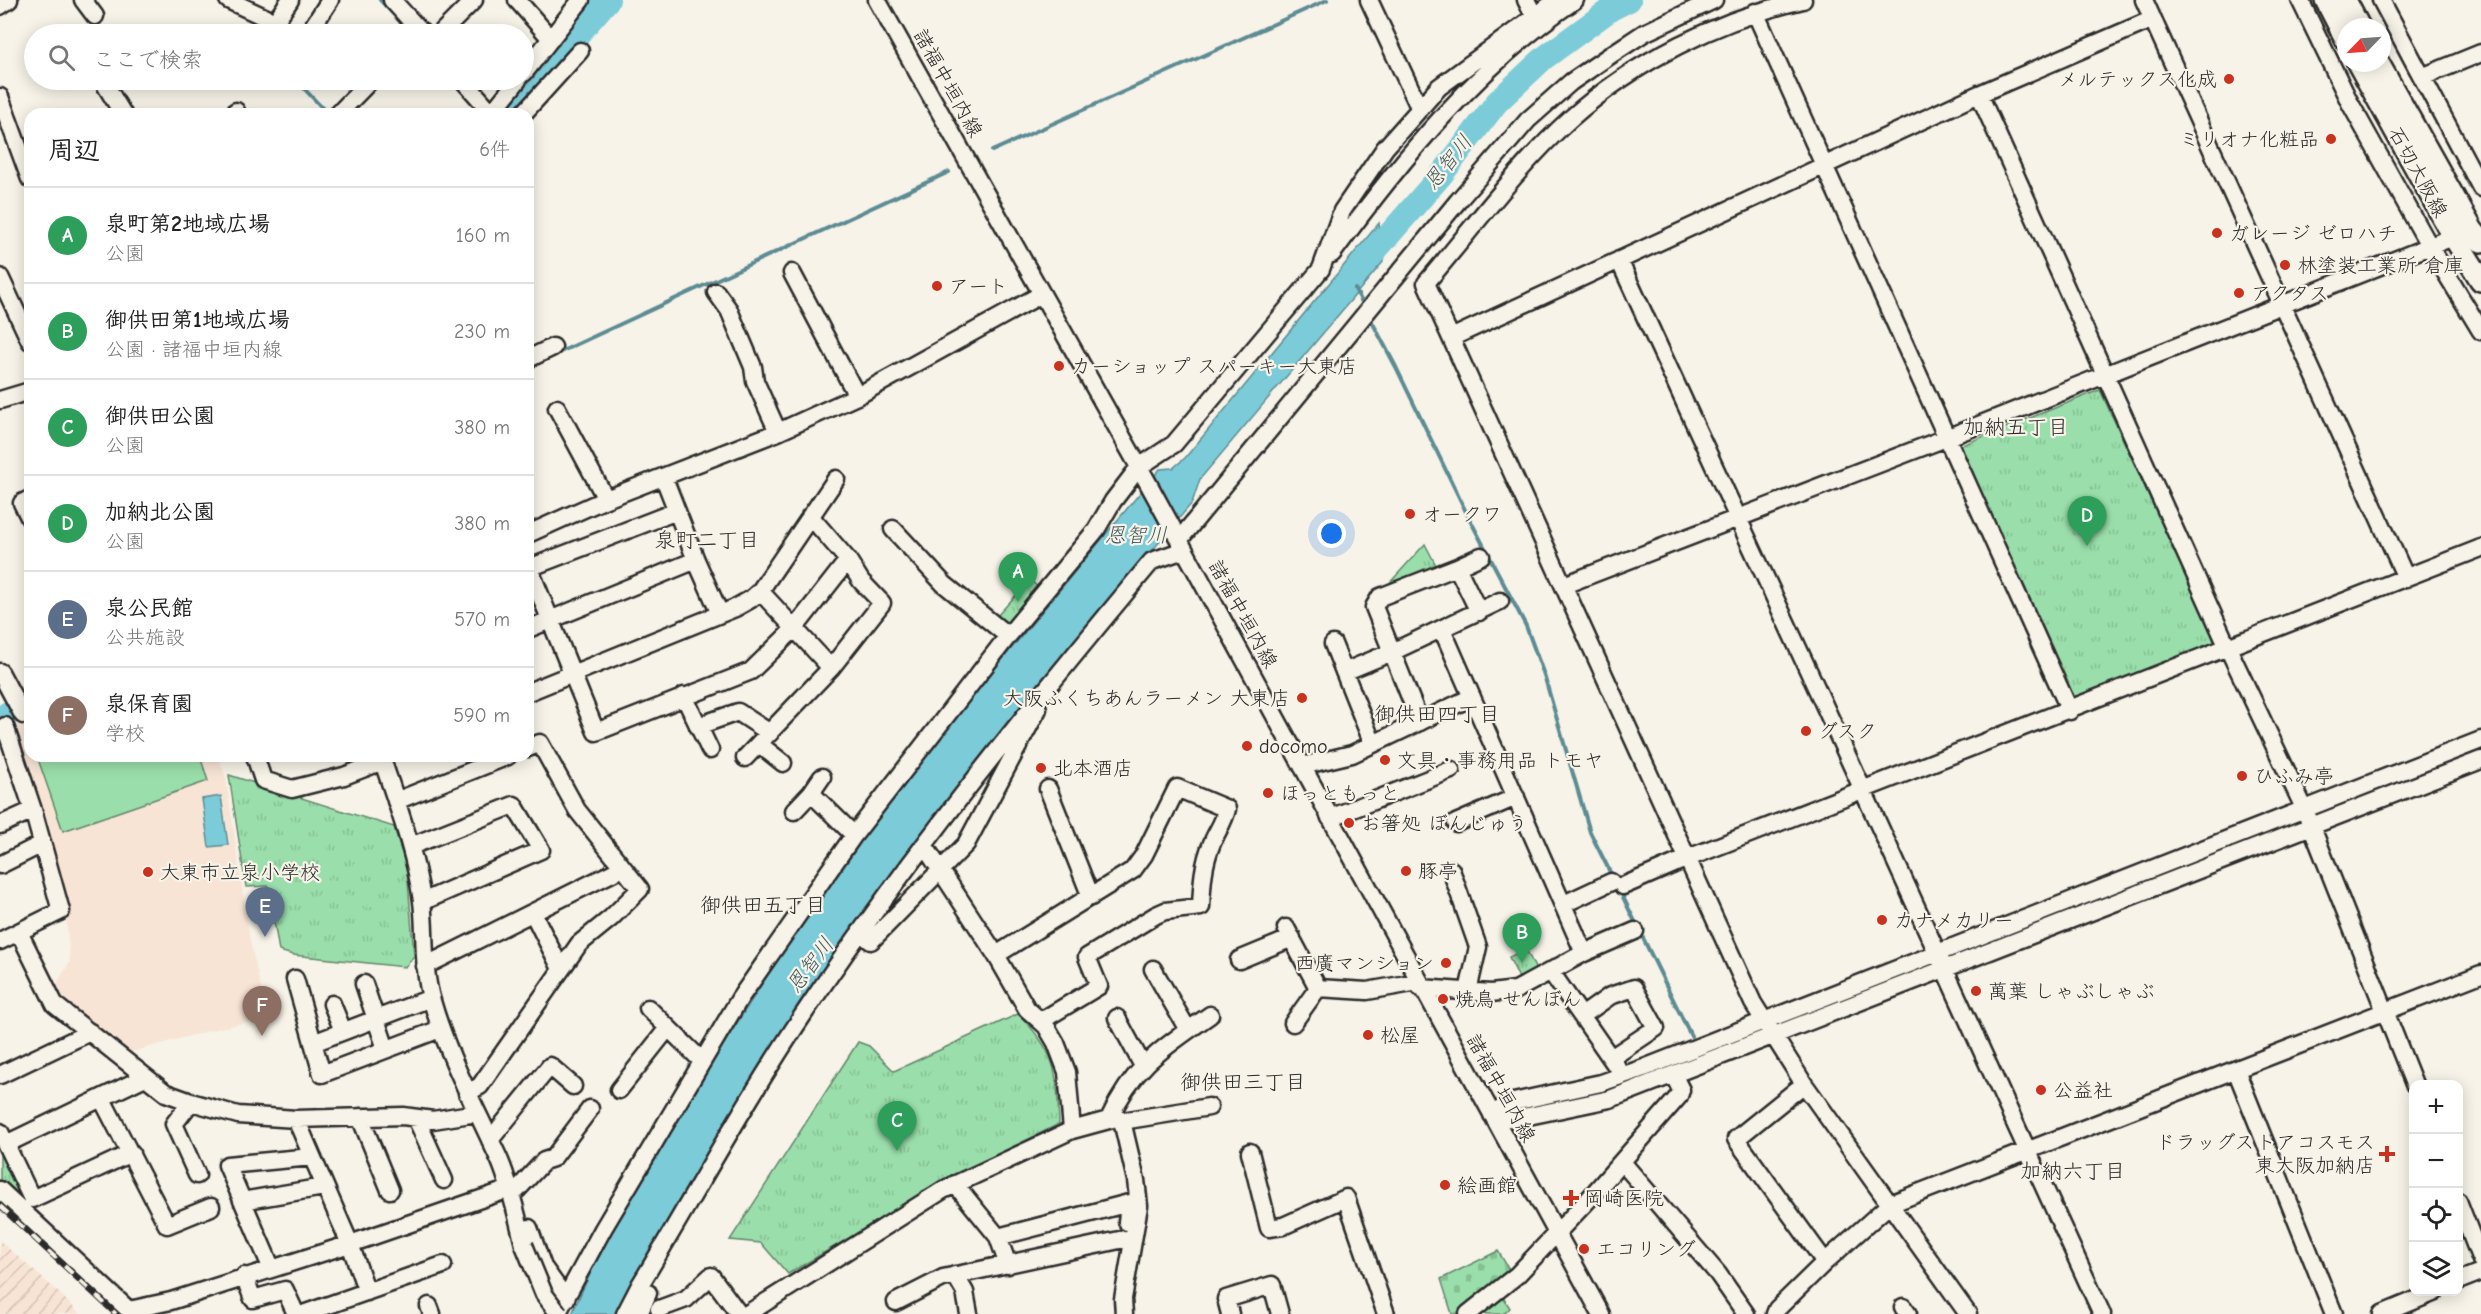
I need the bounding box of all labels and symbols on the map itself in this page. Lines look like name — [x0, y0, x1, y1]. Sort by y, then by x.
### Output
north arrow — [2337, 18, 2391, 72]
street label: 諸福中垣内線 — [909, 25, 987, 141]
place label: メルテックス化成 — [2058, 68, 2217, 91]
marker: メルテックス化成 — [2222, 72, 2236, 86]
street label: 石切大阪線 — [2384, 123, 2452, 221]
place label: ミリオナ化粧品 — [2179, 128, 2319, 151]
water label: 恩智川 — [1419, 130, 1477, 194]
marker: ミリオナ化粧品 — [2324, 132, 2338, 146]
place label: ガレージ ゼロハチ — [2229, 222, 2397, 245]
marker: ガレージ ゼロハチ — [2210, 226, 2224, 240]
place label: 林塗装工業所 倉庫 — [2297, 254, 2464, 277]
marker: 林塗装工業所 倉庫 — [2278, 258, 2292, 272]
place label: アート — [949, 275, 1008, 298]
marker: アート — [930, 279, 944, 293]
place label: アクタス — [2251, 282, 2329, 305]
marker: アクタス — [2232, 286, 2246, 300]
place label: カーショップ スパーキー大東店 — [1071, 355, 1357, 378]
marker: カーショップ スパーキー大東店 — [1052, 359, 1066, 373]
district label: 加納五丁目 — [1964, 415, 2069, 439]
pin: D — [2068, 496, 2106, 546]
place label: オークワ — [1422, 503, 1502, 526]
marker: オークワ — [1403, 507, 1417, 521]
your location — [1317, 519, 1346, 548]
water label: 恩智川 — [1105, 523, 1168, 547]
district label: 泉町二丁目 — [655, 528, 760, 552]
pin: A — [998, 552, 1038, 602]
street label: 諸福中垣内線 — [1204, 556, 1282, 672]
place label: 大阪ふくちあんラーメン 大東店 — [1003, 687, 1290, 710]
marker: 大阪ふくちあんラーメン 大東店 — [1295, 691, 1309, 705]
district label: 御供田四丁目 — [1374, 702, 1500, 726]
place label: グスク — [1818, 720, 1877, 743]
marker: グスク — [1799, 724, 1813, 738]
place label: docomo — [1259, 735, 1328, 758]
marker: docomo — [1240, 739, 1254, 753]
place label: 文具・事務用品 トモヤ — [1397, 749, 1604, 772]
marker: 文具・事務用品 トモヤ — [1378, 753, 1392, 767]
place label: 北本酒店 — [1053, 757, 1133, 780]
marker: 北本酒店 — [1034, 761, 1048, 775]
place label: ひふみ亭 — [2254, 765, 2334, 788]
marker: ひふみ亭 — [2235, 769, 2249, 783]
place label: ほっともっと — [1280, 782, 1400, 805]
marker: ほっともっと — [1261, 786, 1275, 800]
place label: お箸処 ぼんじゅう — [1361, 812, 1528, 835]
marker: お箸処 ぼんじゅう — [1342, 816, 1356, 830]
place label: 豚亭 — [1418, 860, 1458, 883]
place label: 大東市立泉小学校 — [160, 861, 320, 884]
marker: 豚亭 — [1399, 864, 1413, 878]
marker: 大東市立泉小学校 — [141, 865, 155, 879]
pin: E — [246, 888, 284, 937]
district label: 御供田五丁目 — [700, 893, 826, 917]
place label: カナメカリー — [1894, 909, 2014, 932]
marker: カナメカリー — [1875, 913, 1889, 927]
pin: B — [1502, 914, 1541, 963]
water label: 恩智川 — [781, 933, 839, 997]
place label: 西廣マンション — [1295, 952, 1434, 975]
marker: 西廣マンション — [1439, 956, 1453, 970]
place label: 萬葉 しゃぶしゃぶ — [1988, 980, 2155, 1003]
marker: 萬葉 しゃぶしゃぶ — [1969, 984, 1983, 998]
pin: F — [242, 986, 282, 1036]
place label: 焼鳥 せんぼん — [1455, 988, 1582, 1011]
marker: 焼鳥 せんぼん — [1436, 992, 1450, 1006]
place label: 松屋 — [1380, 1024, 1420, 1047]
marker: 松屋 — [1361, 1028, 1375, 1042]
street label: 諸福中垣内線 — [1462, 1030, 1540, 1146]
district label: 御供田三丁目 — [1180, 1070, 1306, 1094]
place label: 公益社 — [2053, 1079, 2113, 1102]
marker: 公益社 — [2034, 1083, 2048, 1097]
pin: C — [878, 1102, 916, 1151]
place label: ドラッグストアコスモス 東大阪加納店 — [2156, 1131, 2375, 1177]
marker: ドラッグストアコスモス 東大阪加納店 — [2380, 1147, 2394, 1161]
district label: 加納六丁目 — [2021, 1159, 2126, 1183]
place label: 絵画館 — [1457, 1174, 1517, 1197]
marker: 絵画館 — [1438, 1178, 1452, 1192]
place label: 岡崎医院 — [1584, 1187, 1664, 1210]
marker: 岡崎医院 — [1562, 1189, 1580, 1207]
place label: エコリング — [1596, 1238, 1696, 1261]
marker: エコリング — [1577, 1242, 1591, 1256]

